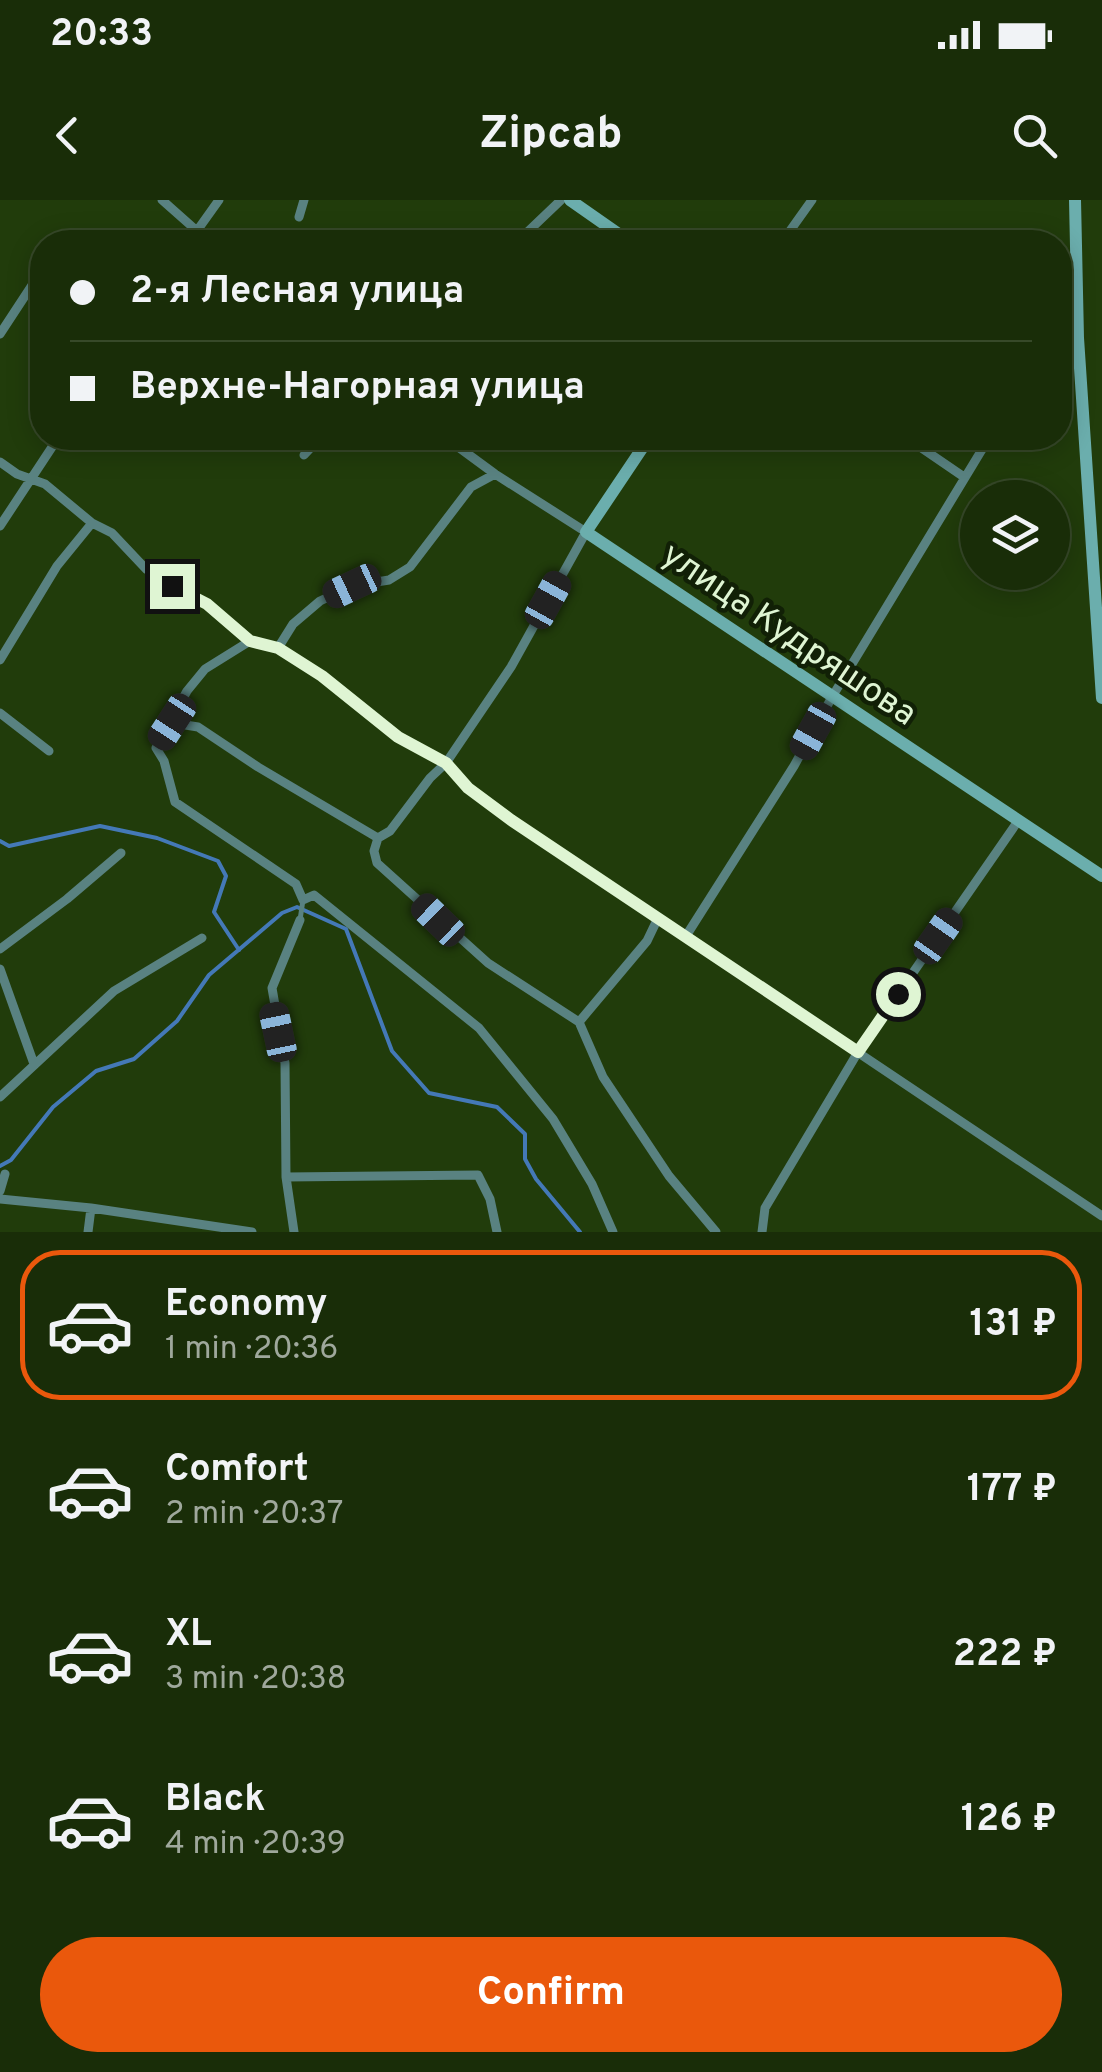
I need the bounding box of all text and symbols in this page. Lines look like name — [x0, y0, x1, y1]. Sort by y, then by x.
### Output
text: 20:33 — [50, 11, 153, 60]
text: Zipcab — [480, 107, 622, 164]
icon: back — [40, 108, 95, 163]
icon: search — [1007, 108, 1062, 163]
text: 2-я Лесная улица — [130, 268, 464, 317]
text: Верхне-Нагорная улица — [130, 364, 585, 413]
map controls — [960, 480, 1070, 590]
button: layers — [960, 480, 1070, 590]
street label: улица Кудряшова — [652, 534, 924, 737]
car — [318, 560, 386, 612]
route end — [150, 564, 195, 609]
car — [520, 566, 576, 634]
car — [143, 689, 201, 755]
car — [785, 697, 841, 765]
car — [406, 888, 470, 952]
car — [909, 903, 967, 969]
route start — [876, 972, 921, 1017]
car — [257, 1000, 299, 1064]
icon: car — [45, 1280, 135, 1370]
text: Economy — [165, 1281, 327, 1330]
text: 131 ₽ — [969, 1301, 1057, 1350]
text: 1 min · 20:36 — [165, 1330, 338, 1370]
icon: car — [45, 1445, 135, 1535]
text: Comfort — [165, 1446, 309, 1495]
text: 177 ₽ — [967, 1466, 1057, 1515]
text: 2 min · 20:37 — [165, 1495, 343, 1535]
icon: car — [45, 1610, 135, 1700]
text: XL — [165, 1611, 212, 1660]
text: 222 ₽ — [953, 1631, 1057, 1680]
text: 3 min · 20:38 — [165, 1660, 346, 1700]
icon: car — [45, 1775, 135, 1865]
text: Black — [165, 1776, 265, 1825]
text: 126 ₽ — [961, 1796, 1057, 1845]
text: 4 min · 20:39 — [165, 1825, 346, 1865]
button: Confirm — [40, 1937, 1062, 2052]

